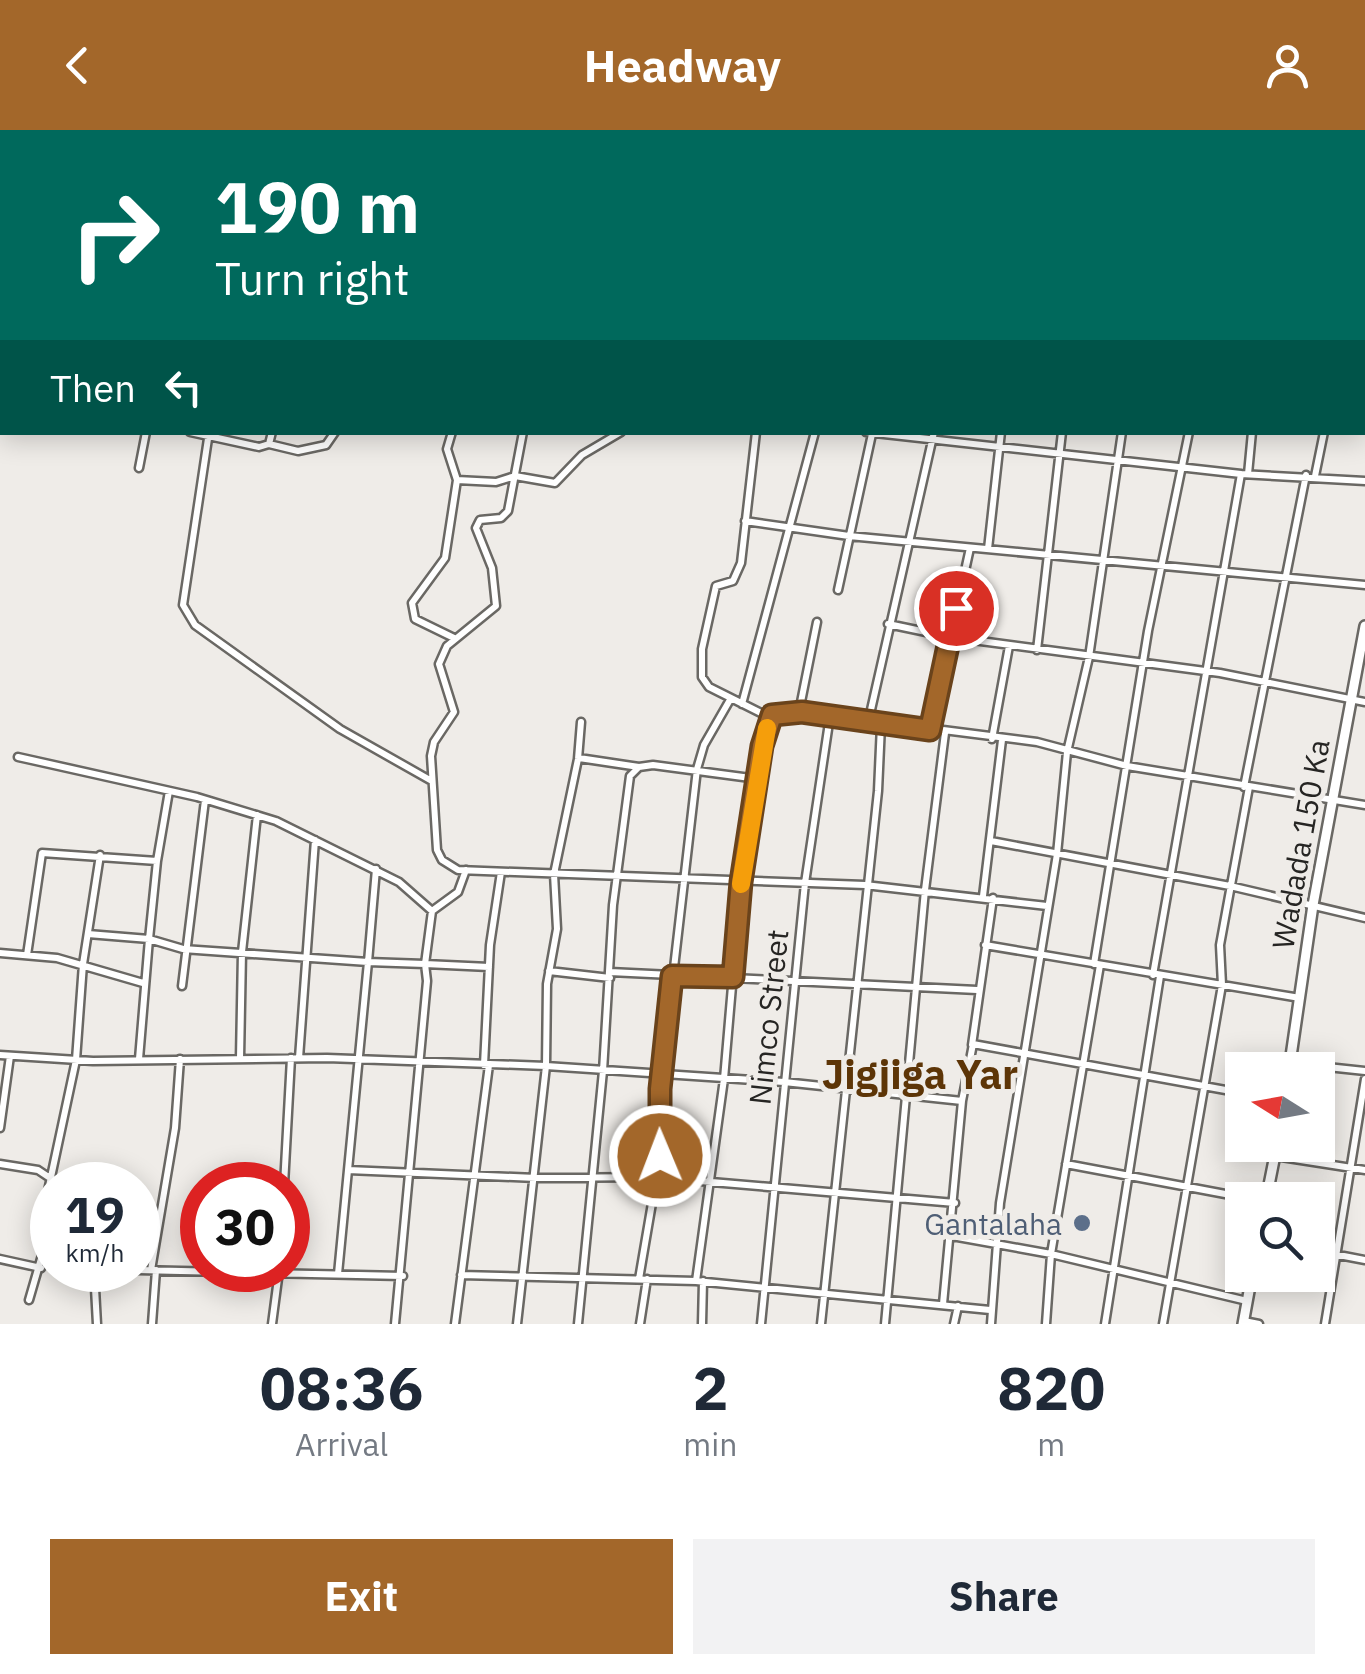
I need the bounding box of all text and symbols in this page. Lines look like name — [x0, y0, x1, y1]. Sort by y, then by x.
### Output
text: Headway — [584, 36, 781, 94]
icon: back — [50, 38, 105, 93]
icon: person — [1260, 38, 1315, 93]
text: 190 m — [215, 161, 420, 252]
icon: right — [50, 170, 180, 300]
text: Turn right — [215, 249, 410, 307]
icon: left — [156, 360, 211, 415]
text: Then — [50, 363, 136, 412]
pin — [914, 566, 999, 651]
icon: arrive — [929, 581, 984, 636]
street label: Wadada 150 Ka — [1262, 736, 1338, 952]
street label: Nimco Street — [739, 927, 797, 1107]
district label: Jigjiga Yar — [822, 1048, 1018, 1100]
north arrow — [1225, 1052, 1335, 1162]
map controls — [1225, 1052, 1335, 1292]
position arrow — [608, 1104, 712, 1208]
speed limit sign: 30 — [180, 1162, 310, 1292]
text: 19 — [65, 1182, 125, 1247]
button: search — [1225, 1182, 1335, 1292]
place label: Gantalaha — [924, 1204, 1062, 1243]
marker: Gantalaha — [1071, 1212, 1093, 1234]
text: km/h — [66, 1236, 124, 1269]
text: 08:36 — [260, 1348, 424, 1427]
text: 2 — [692, 1348, 728, 1427]
text: 820 — [997, 1348, 1105, 1427]
text: Arrival — [295, 1423, 388, 1465]
text: min — [683, 1423, 737, 1465]
text: m — [1037, 1423, 1065, 1465]
button: Exit — [50, 1539, 673, 1654]
button: Share — [693, 1539, 1315, 1654]

